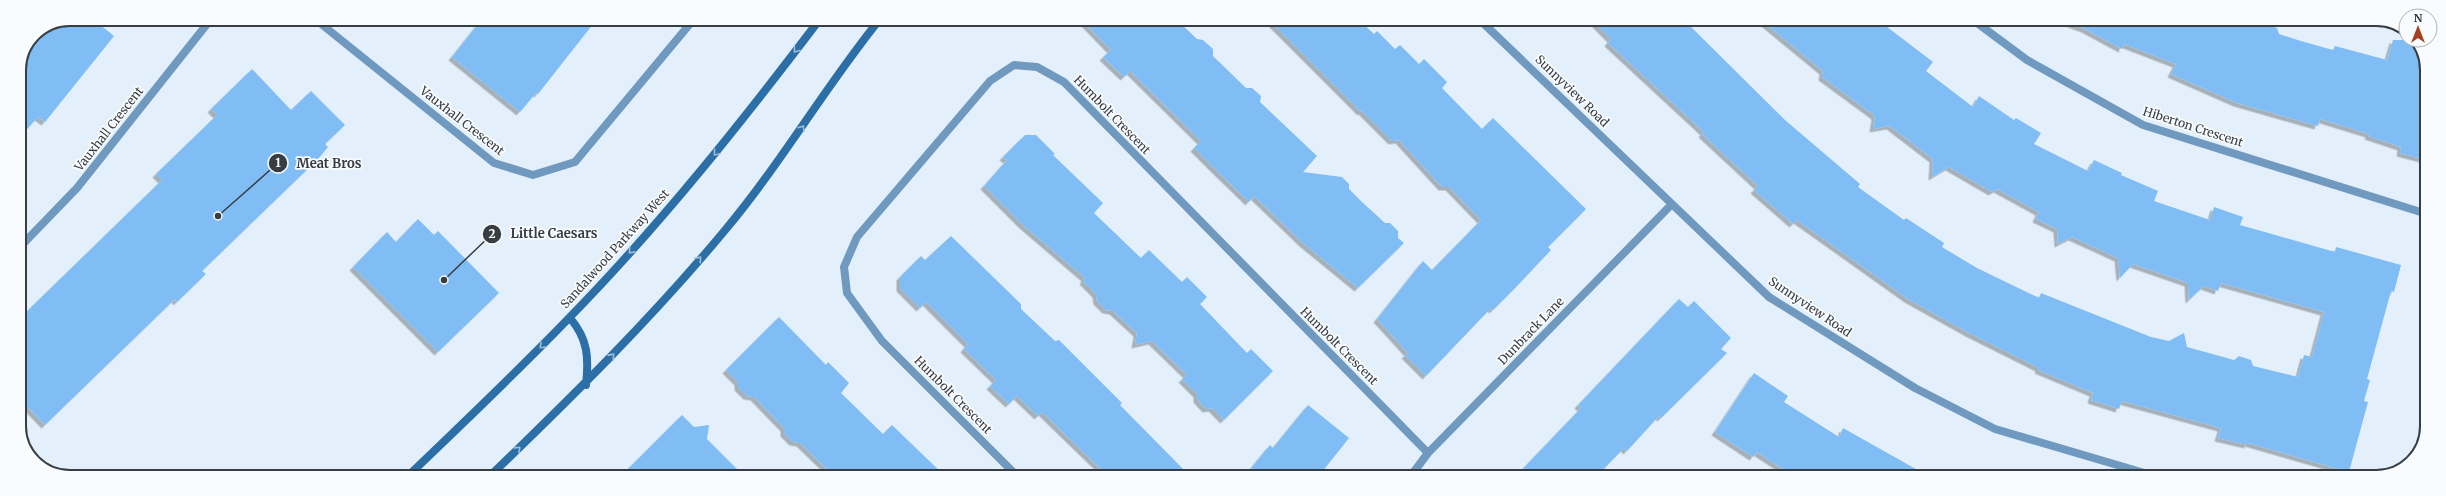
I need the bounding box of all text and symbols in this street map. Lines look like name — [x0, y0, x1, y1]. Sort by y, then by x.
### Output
north arrow — [2398, 8, 2438, 48]
text: N — [2414, 11, 2423, 25]
one-way arrow — [794, 46, 801, 53]
street label: Sunnyview Road — [1532, 52, 1612, 130]
street label: Humbolt Crescent — [1071, 72, 1154, 157]
street label: Vauxhall Crescent — [416, 82, 508, 158]
street label: Vauxhall Crescent — [70, 83, 146, 175]
street label: Hiberton Crescent — [2141, 103, 2245, 150]
one-way arrow — [797, 125, 805, 132]
one-way arrow — [713, 148, 720, 155]
callout: Meat Bros — [268, 151, 369, 176]
text: 1 — [275, 155, 281, 170]
text: Meat Bros — [297, 155, 362, 172]
street label: Sandalwood Parkway West — [557, 186, 672, 311]
callout: Little Caesars — [482, 221, 605, 246]
text: Little Caesars — [510, 225, 598, 242]
text: 2 — [488, 226, 496, 241]
one-way arrow — [628, 246, 635, 254]
one-way arrow — [694, 257, 701, 264]
street label: Sunnyview Road — [1766, 273, 1855, 340]
street label: Dunbrack Lane — [1495, 294, 1567, 368]
street label: Humbolt Crescent — [1297, 304, 1382, 388]
one-way arrow — [539, 341, 547, 348]
one-way arrow — [607, 353, 614, 361]
street label: Humbolt Crescent — [911, 353, 996, 437]
one-way arrow — [513, 446, 521, 454]

